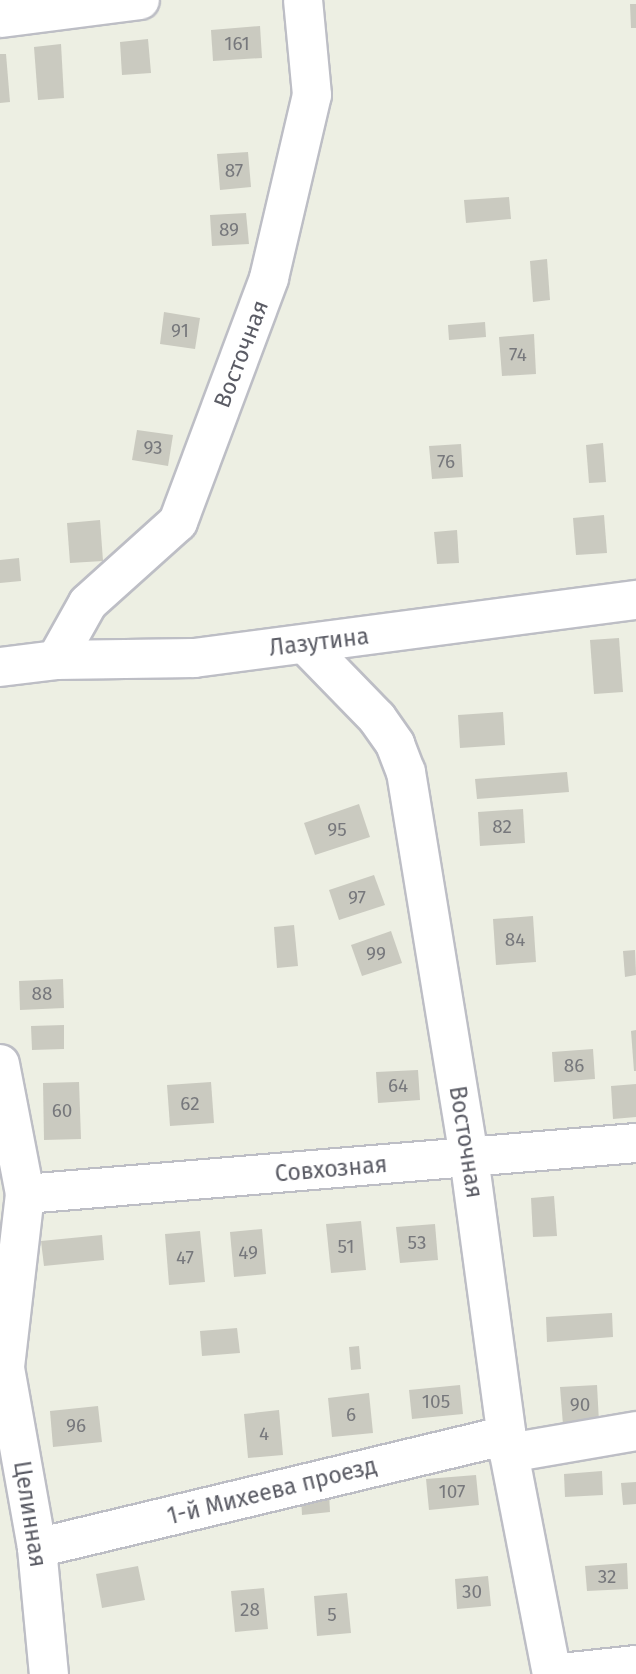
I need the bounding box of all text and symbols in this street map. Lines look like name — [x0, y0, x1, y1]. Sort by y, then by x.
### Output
house number: 161 — [224, 33, 250, 55]
house number: 87 — [225, 160, 243, 182]
house number: 89 — [219, 219, 239, 241]
street label: Восточная — [208, 296, 274, 412]
house number: 91 — [171, 320, 189, 342]
house number: 74 — [509, 344, 527, 366]
house number: 93 — [143, 437, 163, 459]
house number: 76 — [437, 451, 455, 473]
street label: Лазутина — [267, 622, 371, 662]
house number: 82 — [492, 816, 512, 838]
house number: 95 — [327, 819, 347, 841]
house number: 97 — [348, 887, 366, 909]
house number: 84 — [505, 929, 525, 951]
house number: 99 — [366, 943, 386, 965]
house number: 88 — [32, 983, 52, 1005]
house number: 86 — [564, 1055, 584, 1077]
house number: 64 — [388, 1075, 408, 1097]
street label: Восточная — [444, 1084, 488, 1200]
house number: 62 — [180, 1093, 200, 1115]
house number: 60 — [52, 1100, 72, 1122]
street label: Совхозная — [274, 1150, 388, 1188]
house number: 53 — [408, 1232, 426, 1254]
house number: 51 — [338, 1236, 354, 1258]
house number: 49 — [238, 1242, 258, 1264]
house number: 47 — [176, 1247, 194, 1269]
house number: 105 — [422, 1391, 450, 1413]
house number: 90 — [570, 1394, 590, 1416]
house number: 6 — [346, 1404, 356, 1426]
house number: 96 — [66, 1415, 86, 1437]
house number: 4 — [259, 1423, 269, 1445]
street label: 1-й Михеева проезд — [164, 1452, 380, 1530]
street label: Целинная — [8, 1459, 52, 1569]
house number: 107 — [439, 1481, 465, 1503]
house number: 32 — [598, 1566, 616, 1588]
house number: 30 — [462, 1581, 482, 1603]
house number: 28 — [240, 1599, 260, 1621]
house number: 5 — [327, 1604, 337, 1626]

